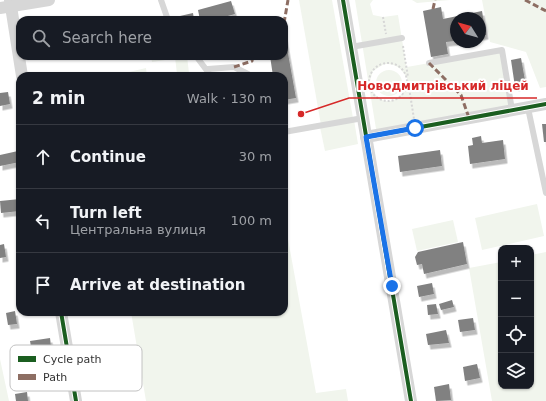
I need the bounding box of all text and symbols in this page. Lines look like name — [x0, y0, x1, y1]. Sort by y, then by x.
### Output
north arrow — [450, 12, 486, 48]
search box — [16, 16, 288, 60]
icon: search — [30, 27, 52, 49]
text: Search here — [62, 29, 152, 47]
callout: Новодмитрівський ліцей — [349, 74, 537, 98]
text: Новодмитрівський ліцей — [357, 79, 529, 93]
text: 2 min — [32, 88, 85, 108]
text: Walk · 130 m — [187, 91, 272, 106]
route start — [406, 119, 424, 137]
icon: ahead — [32, 146, 54, 168]
text: Continue — [70, 148, 146, 166]
text: 30 m — [239, 149, 272, 164]
text: Turn left — [70, 204, 142, 222]
icon: left — [32, 210, 54, 232]
text: 100 m — [230, 213, 272, 228]
text: Центральна вулиця — [70, 222, 206, 237]
map controls — [498, 245, 534, 389]
button: + — [498, 245, 534, 281]
icon: arrive — [32, 274, 54, 296]
text: Arrive at destination — [70, 276, 245, 294]
route end — [383, 277, 401, 295]
button: − — [498, 281, 534, 317]
button: locate — [498, 317, 534, 353]
legend — [10, 345, 142, 391]
text: Cycle path — [43, 353, 102, 366]
button: layers — [498, 353, 534, 389]
text: Path — [43, 371, 67, 384]

